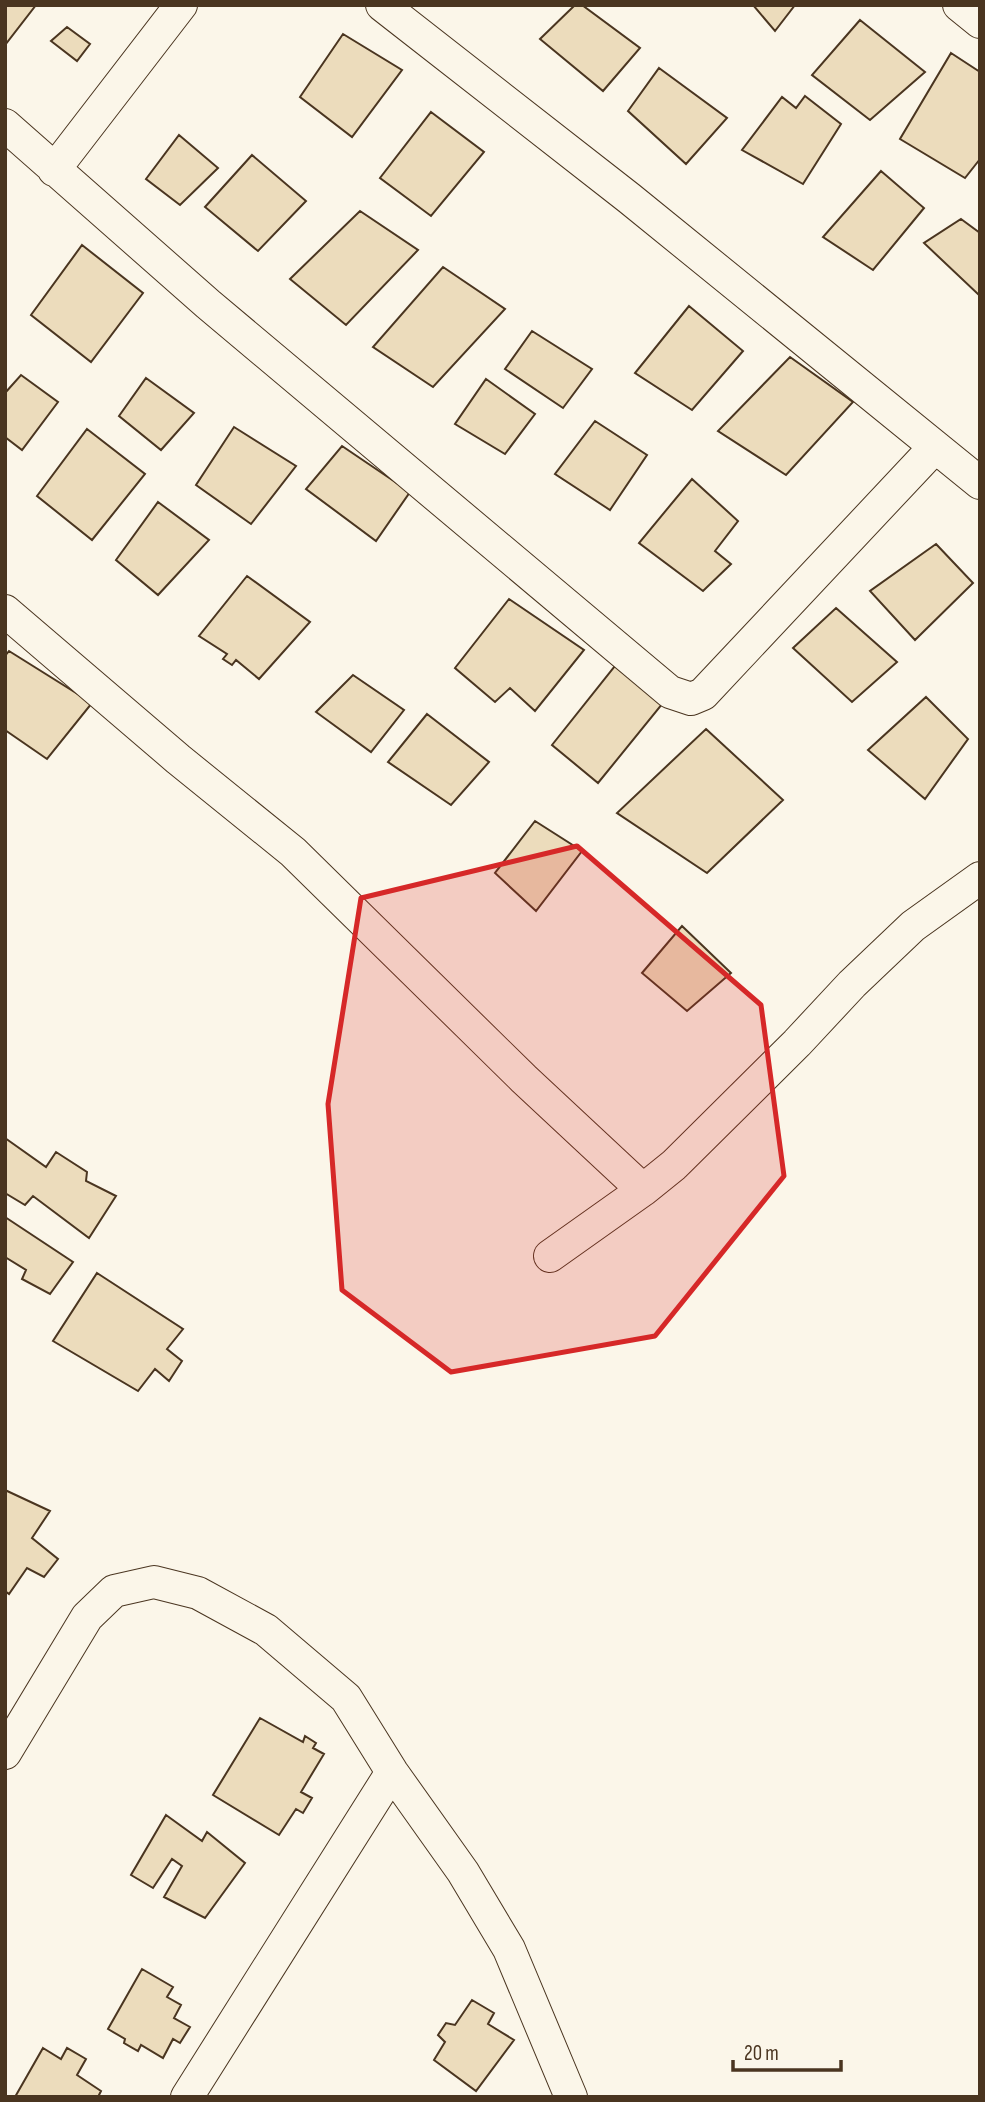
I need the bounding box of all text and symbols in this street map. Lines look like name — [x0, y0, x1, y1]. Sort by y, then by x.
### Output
scale bar — [733, 2028, 842, 2072]
text: 20 m — [744, 2041, 779, 2066]

